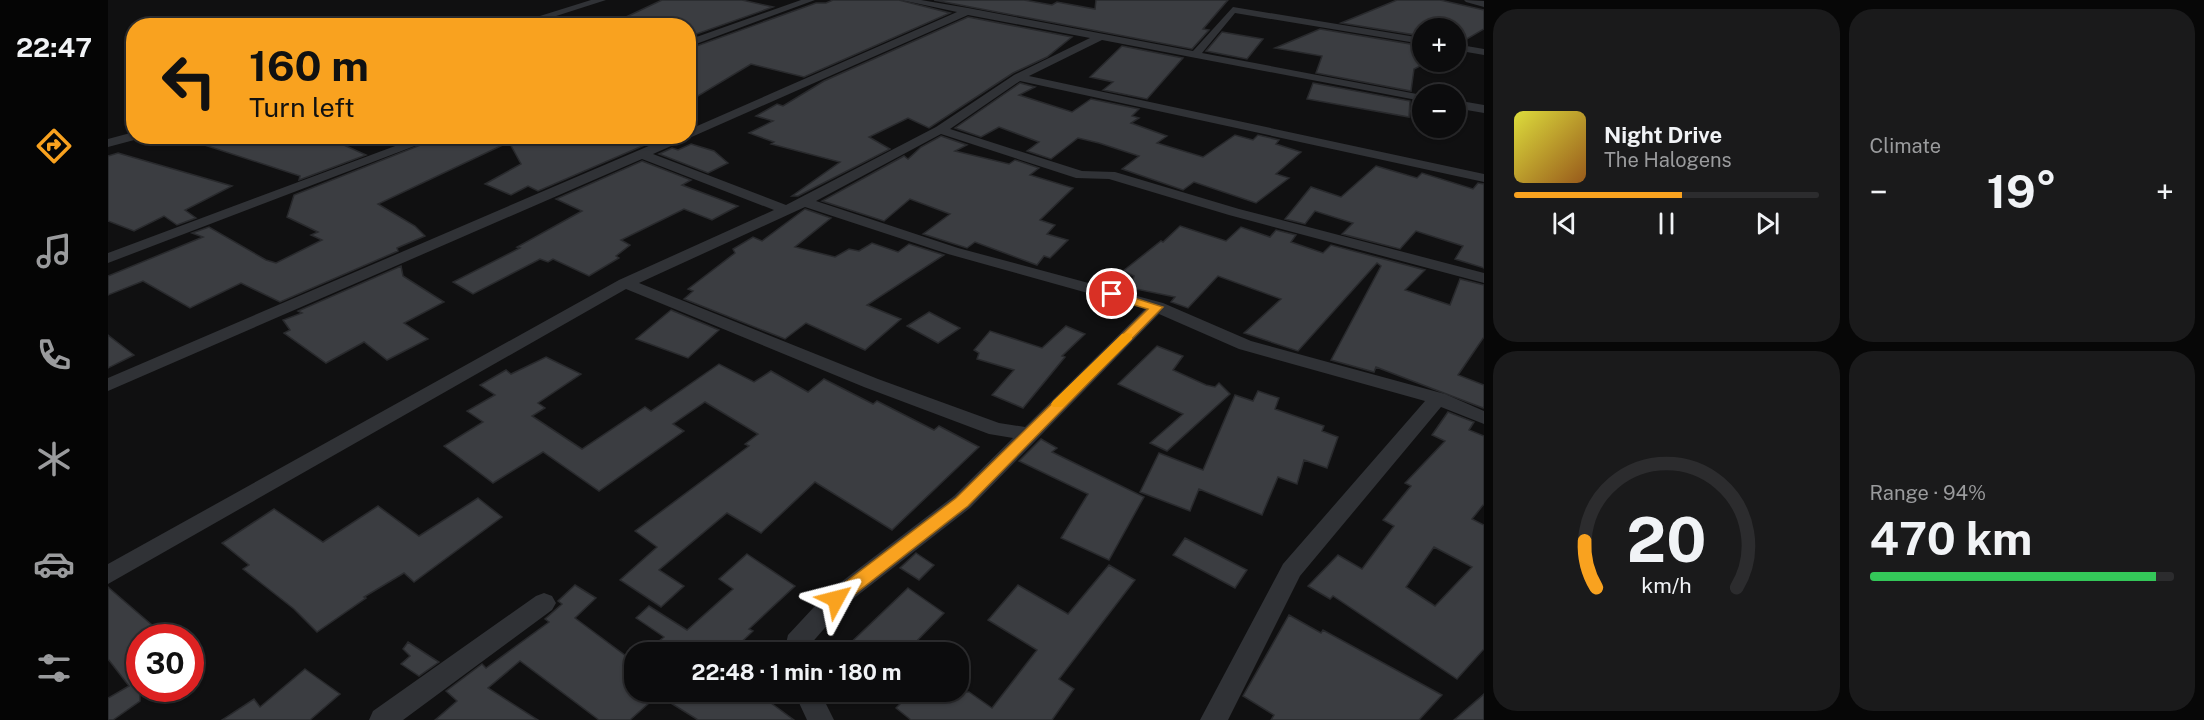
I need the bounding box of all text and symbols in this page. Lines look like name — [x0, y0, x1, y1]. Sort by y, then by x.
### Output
map controls — [1412, 18, 1466, 138]
button: + — [1412, 18, 1466, 72]
text: 22:47 — [16, 31, 92, 63]
text: 160 m — [249, 41, 369, 90]
icon: left — [150, 42, 228, 120]
button: − — [1412, 84, 1466, 138]
text: Turn left — [249, 91, 355, 123]
text: Night Drive — [1604, 122, 1722, 148]
icon: directions — [33, 125, 75, 167]
text: Climate — [1870, 134, 1941, 158]
text: The Halogens — [1604, 148, 1732, 172]
text: 19° — [1987, 165, 2057, 218]
text: − — [1870, 173, 1888, 211]
text: + — [2156, 173, 2174, 211]
icon: previous — [1548, 207, 1581, 240]
icon: pause — [1650, 207, 1683, 240]
icon: next — [1751, 207, 1784, 240]
icon: music — [33, 230, 75, 272]
pin — [1086, 268, 1137, 319]
icon: arrive — [1095, 277, 1128, 310]
icon: phone — [33, 334, 75, 376]
icon: climate — [33, 438, 75, 480]
text: Range · 94% — [1870, 481, 1986, 505]
text: 20 — [1626, 503, 1706, 576]
text: 470 km — [1870, 512, 2032, 565]
icon: car — [33, 543, 75, 585]
position arrow — [804, 567, 868, 631]
text: km/h — [1641, 573, 1691, 598]
speed limit sign: 30 — [126, 624, 204, 702]
icon: filters — [33, 647, 75, 689]
text: 22:48 · 1 min · 180 m — [691, 659, 902, 685]

